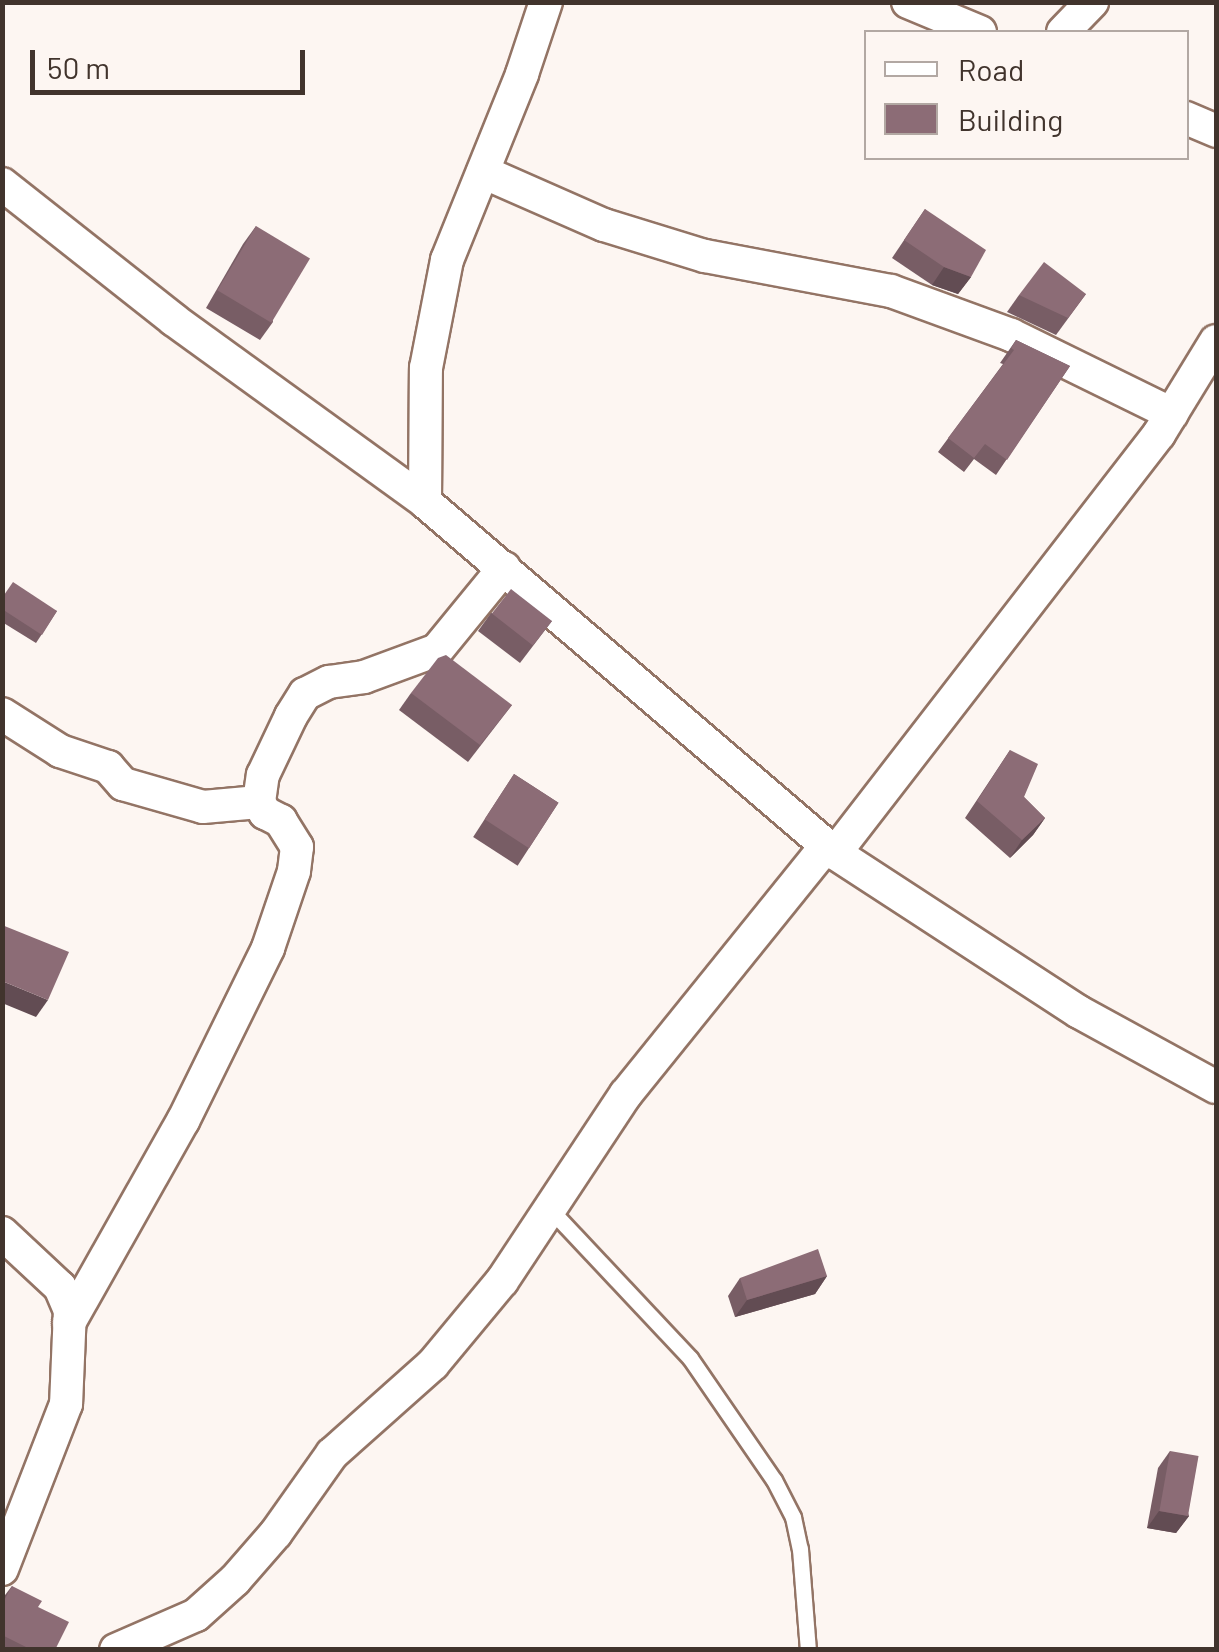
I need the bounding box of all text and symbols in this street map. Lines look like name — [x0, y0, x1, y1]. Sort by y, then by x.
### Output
scale bar — [35, 30, 310, 92]
legend — [864, 30, 1189, 160]
text: 50 m — [47, 49, 110, 85]
text: Road — [958, 51, 1024, 87]
text: Building — [958, 101, 1063, 137]

